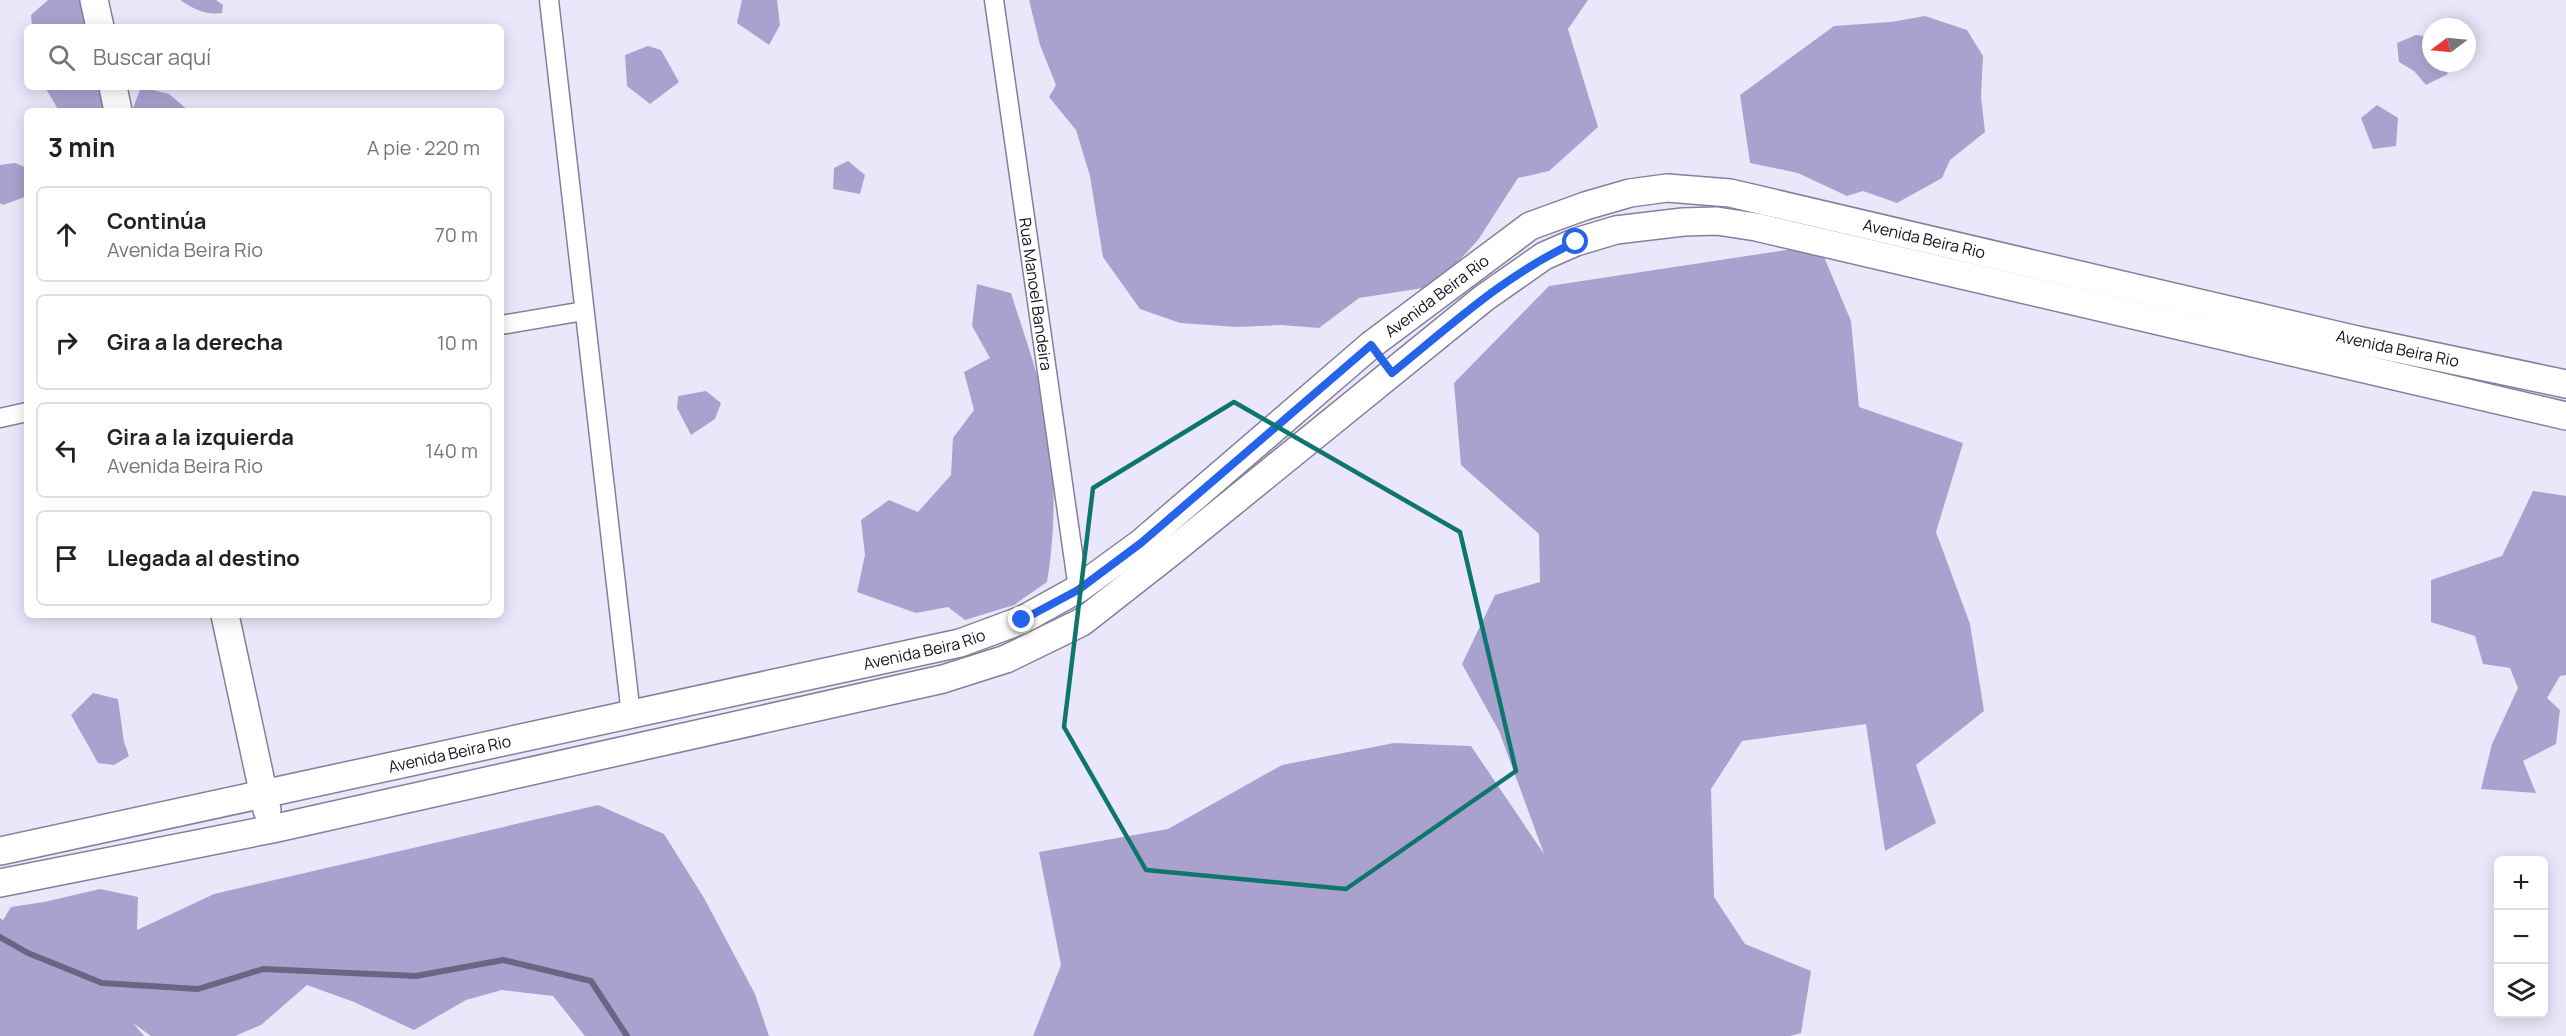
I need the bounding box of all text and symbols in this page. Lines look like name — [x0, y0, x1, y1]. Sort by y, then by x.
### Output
north arrow — [2422, 18, 2476, 72]
search box — [24, 24, 504, 90]
icon: search — [45, 41, 78, 74]
text: Buscar aquí — [93, 42, 211, 72]
text: 3 min — [48, 129, 115, 165]
text: A pie · 220 m — [367, 134, 480, 161]
text: Continúa — [107, 206, 207, 236]
street label: Avenida Beira Rio — [1861, 214, 1988, 264]
street label: Rua Manoel Bandeira — [1014, 216, 1058, 372]
icon: ahead — [50, 218, 83, 251]
text: 70 m — [435, 221, 478, 248]
route start — [1562, 228, 1588, 254]
text: Avenida Beira Rio — [107, 236, 263, 263]
street label: Avenida Beira Rio — [1380, 250, 1493, 342]
street label: Avenida Beira Rio — [2334, 325, 2461, 372]
icon: right — [50, 326, 83, 359]
text: Gira a la derecha — [107, 327, 283, 357]
text: 10 m — [437, 329, 478, 356]
text: Gira a la izquierda — [107, 422, 294, 452]
icon: left — [50, 434, 83, 467]
text: 140 m — [425, 437, 478, 464]
text: Avenida Beira Rio — [107, 452, 263, 479]
icon: arrive — [50, 542, 83, 575]
text: Llegada al destino — [107, 543, 300, 573]
route end — [1008, 606, 1034, 632]
street label: Avenida Beira Rio — [861, 624, 988, 675]
street label: Avenida Beira Rio — [386, 730, 513, 778]
map controls — [2494, 856, 2548, 1018]
button: + — [2494, 856, 2548, 910]
button: − — [2494, 910, 2548, 964]
button: layers — [2494, 964, 2548, 1018]

